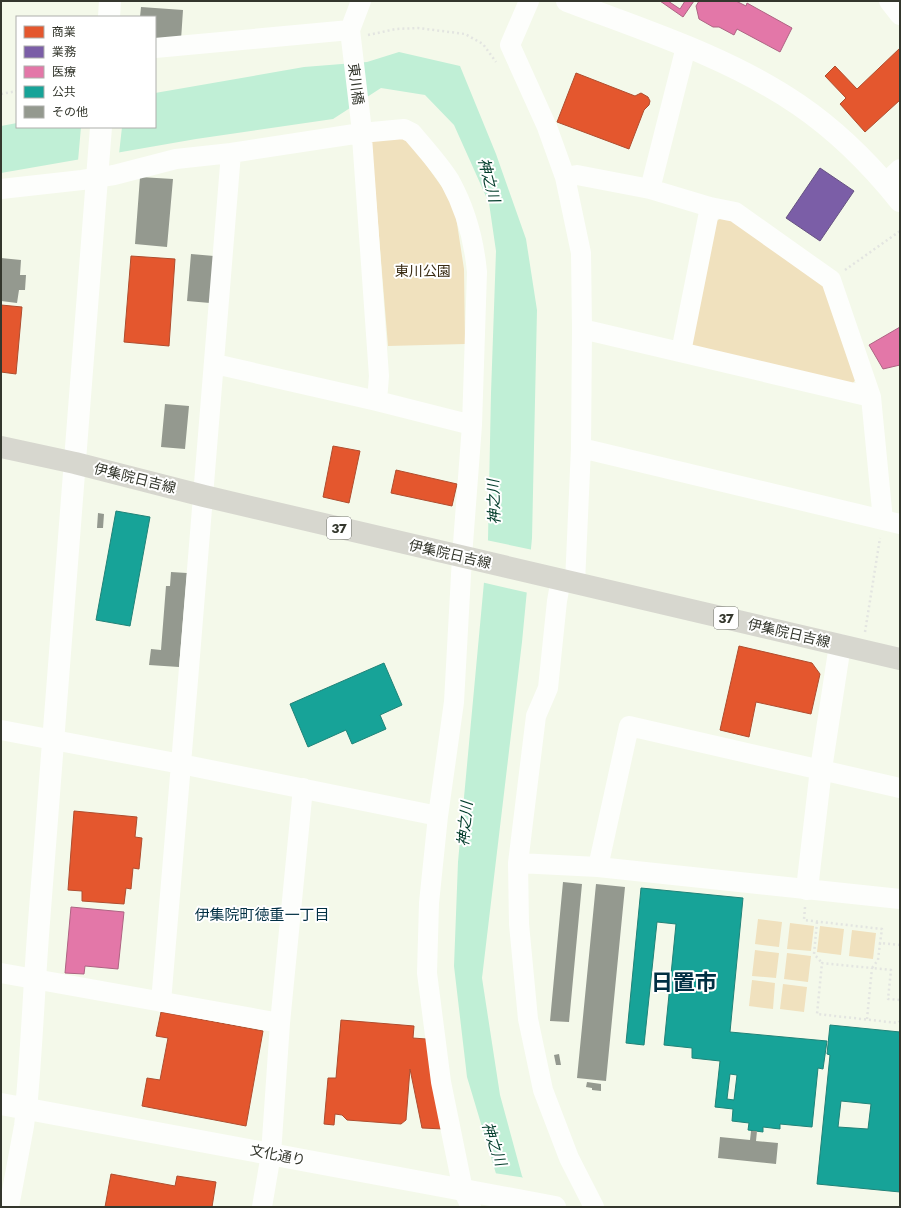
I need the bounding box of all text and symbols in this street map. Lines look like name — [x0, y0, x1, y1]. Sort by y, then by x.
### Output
legend — [16, 16, 156, 128]
text: 商業 — [52, 23, 76, 41]
text: 業務 — [52, 43, 76, 61]
street label: 東川橋 — [344, 62, 368, 106]
text: 医療 — [52, 63, 76, 81]
text: 公共 — [52, 83, 76, 101]
text: その他 — [52, 103, 88, 121]
water label: 神之川 — [473, 155, 506, 207]
park label: 東川公園 — [395, 261, 451, 281]
street label: 伊集院日吉線 — [92, 458, 178, 498]
water label: 神之川 — [482, 477, 506, 525]
road number: 37 — [327, 517, 351, 539]
street label: 伊集院日吉線 — [407, 535, 493, 573]
road number: 37 — [714, 607, 738, 629]
street label: 伊集院日吉線 — [746, 614, 832, 652]
water label: 神之川 — [452, 799, 478, 847]
district label: 伊集院町徳重一丁目 — [194, 904, 330, 926]
district label: 日置市 — [651, 966, 717, 998]
water label: 神之川 — [476, 1119, 512, 1171]
street label: 文化通り — [249, 1140, 307, 1170]

